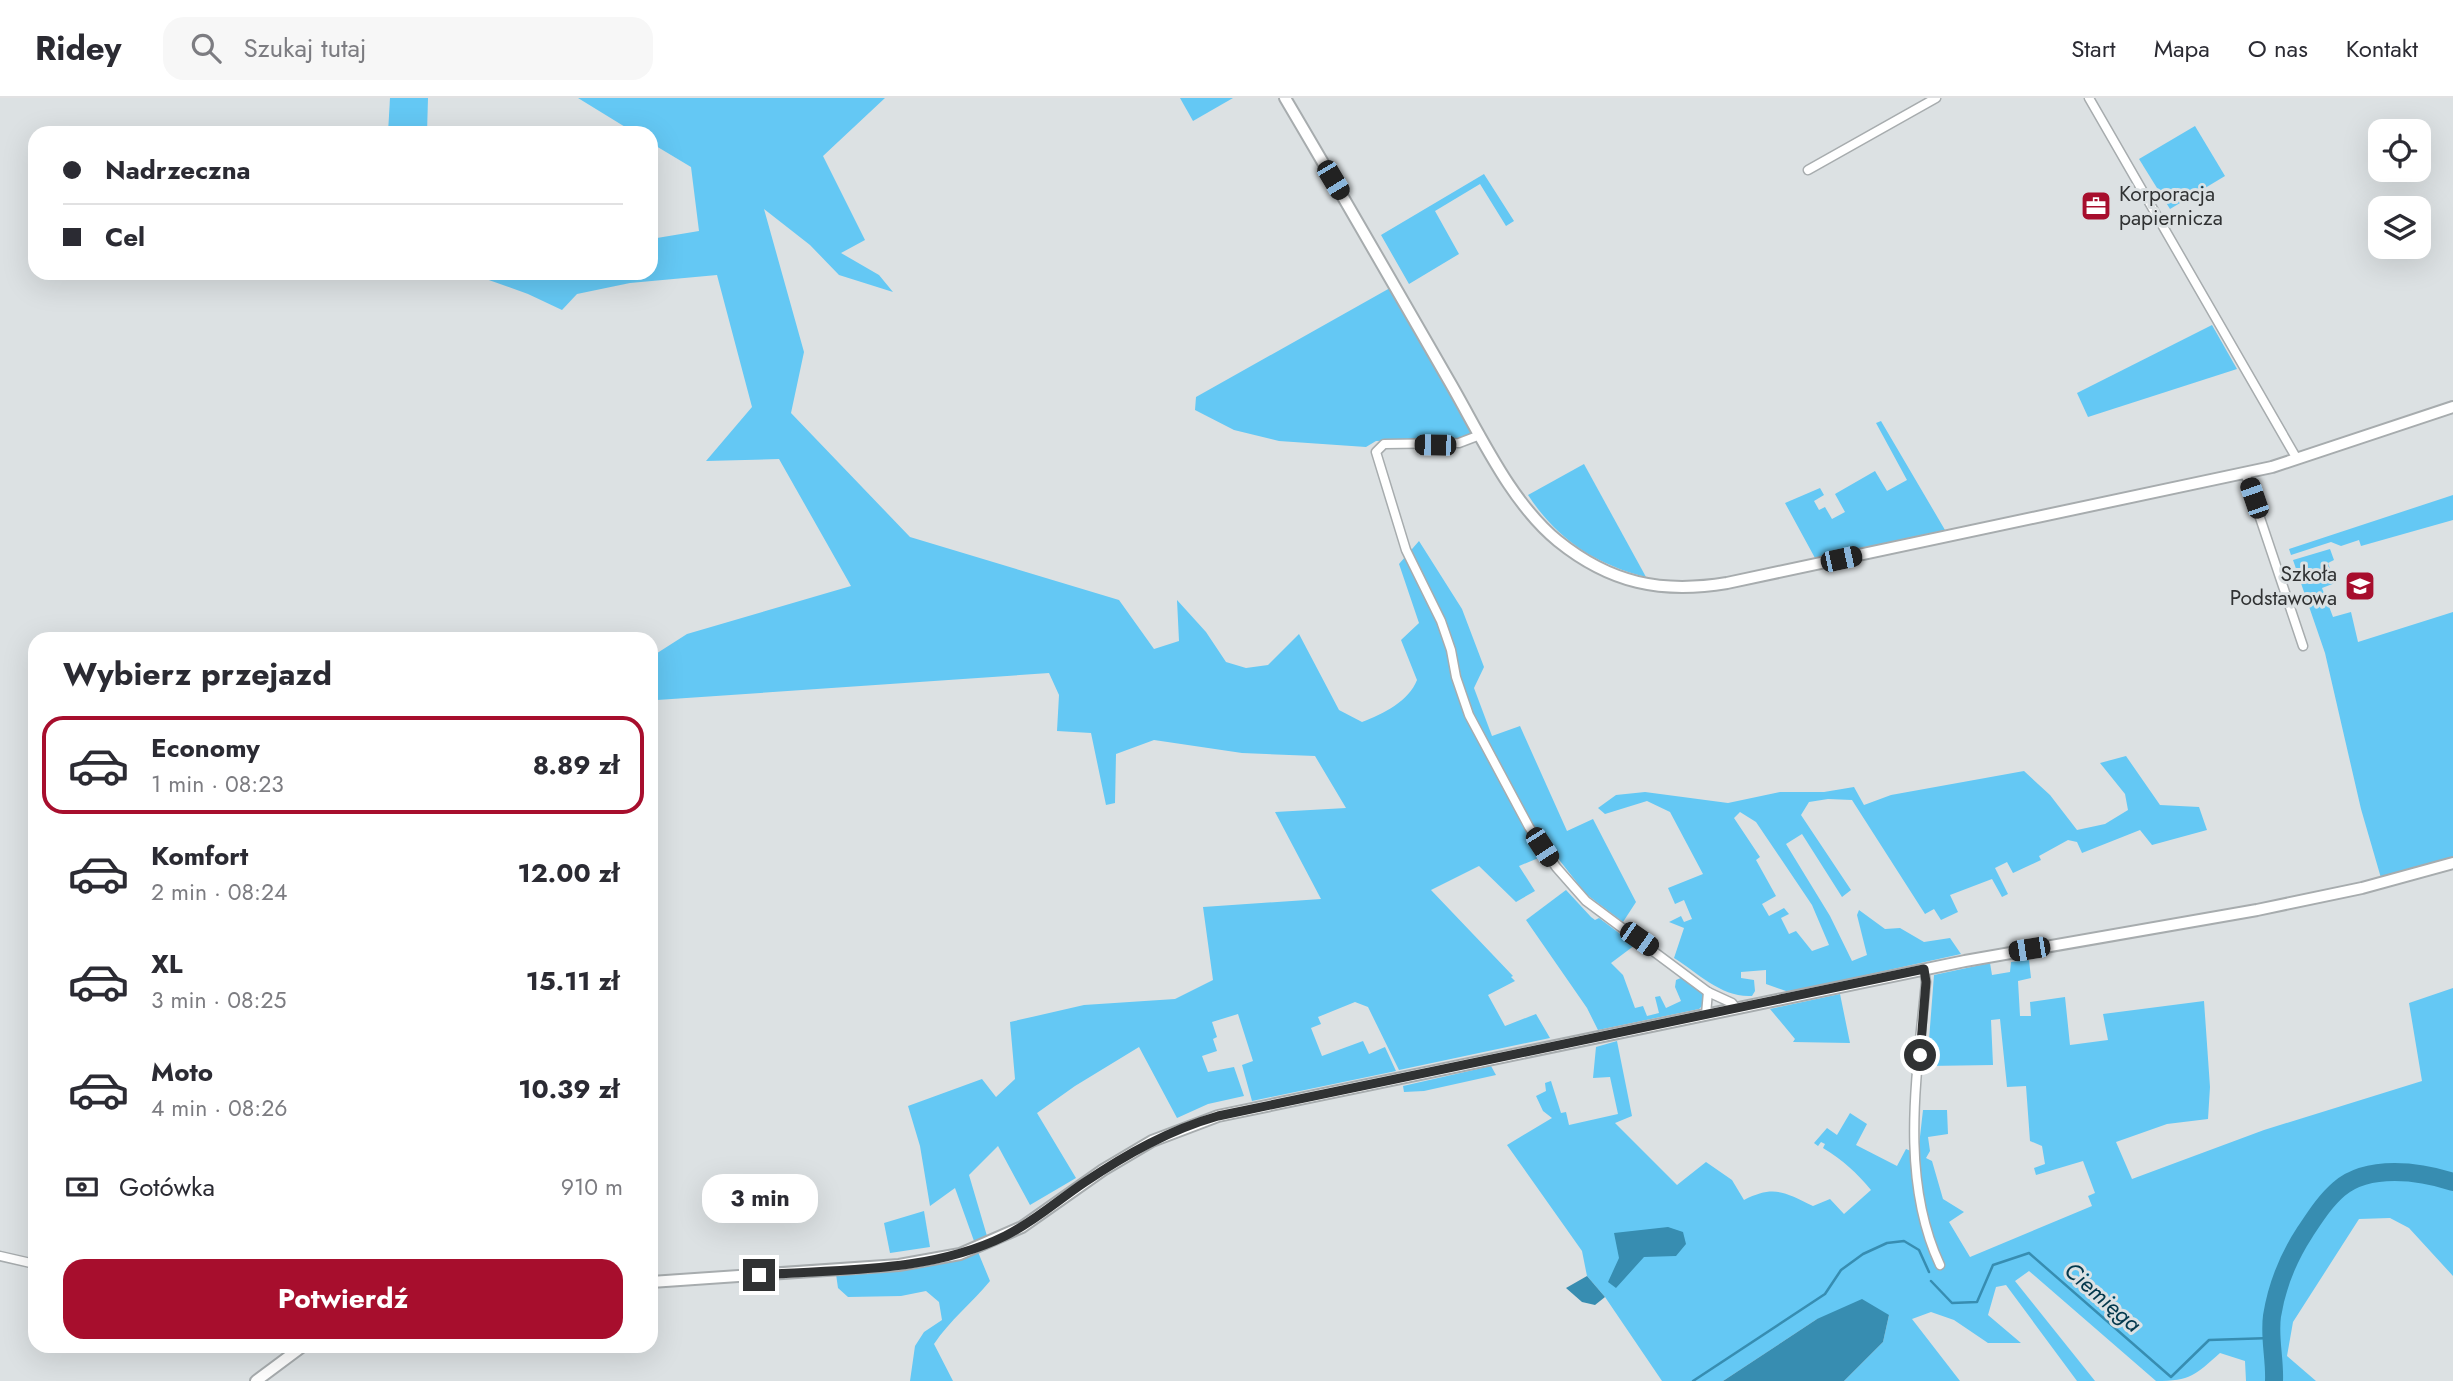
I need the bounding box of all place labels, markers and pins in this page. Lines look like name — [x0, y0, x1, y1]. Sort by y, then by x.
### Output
place label: Korporacja papiernicza — [2119, 179, 2223, 233]
office icon: Korporacja papiernicza — [2079, 189, 2113, 223]
place label: Szkoła Podstawowa — [2230, 559, 2337, 613]
school or university icon: Szkoła Podstawowa — [2343, 569, 2377, 603]

